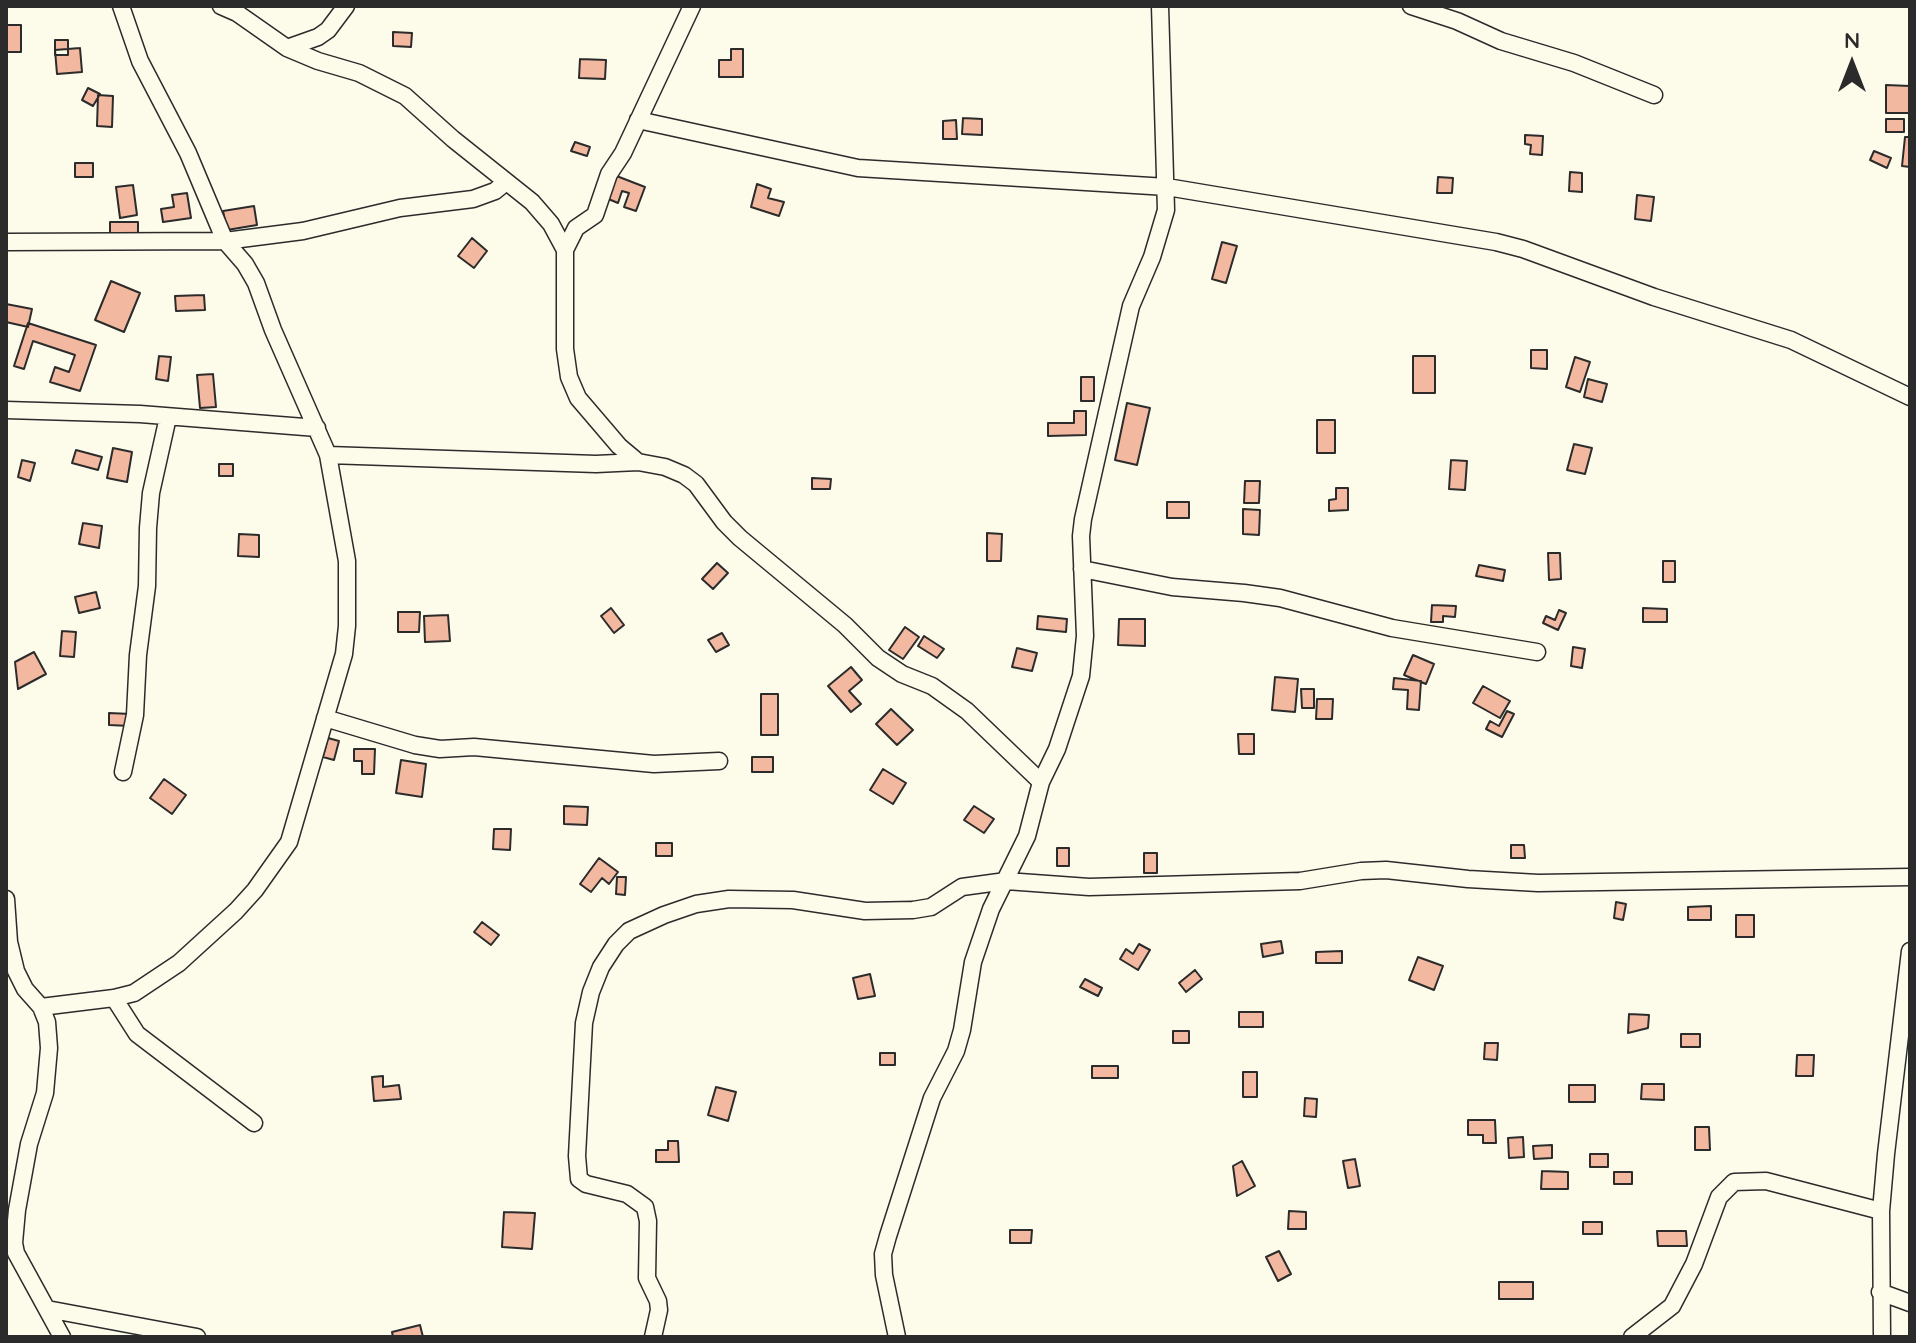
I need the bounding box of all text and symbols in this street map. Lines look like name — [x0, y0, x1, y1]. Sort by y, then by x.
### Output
north arrow — [1812, 24, 1892, 104]
text: N — [1844, 26, 1860, 54]

